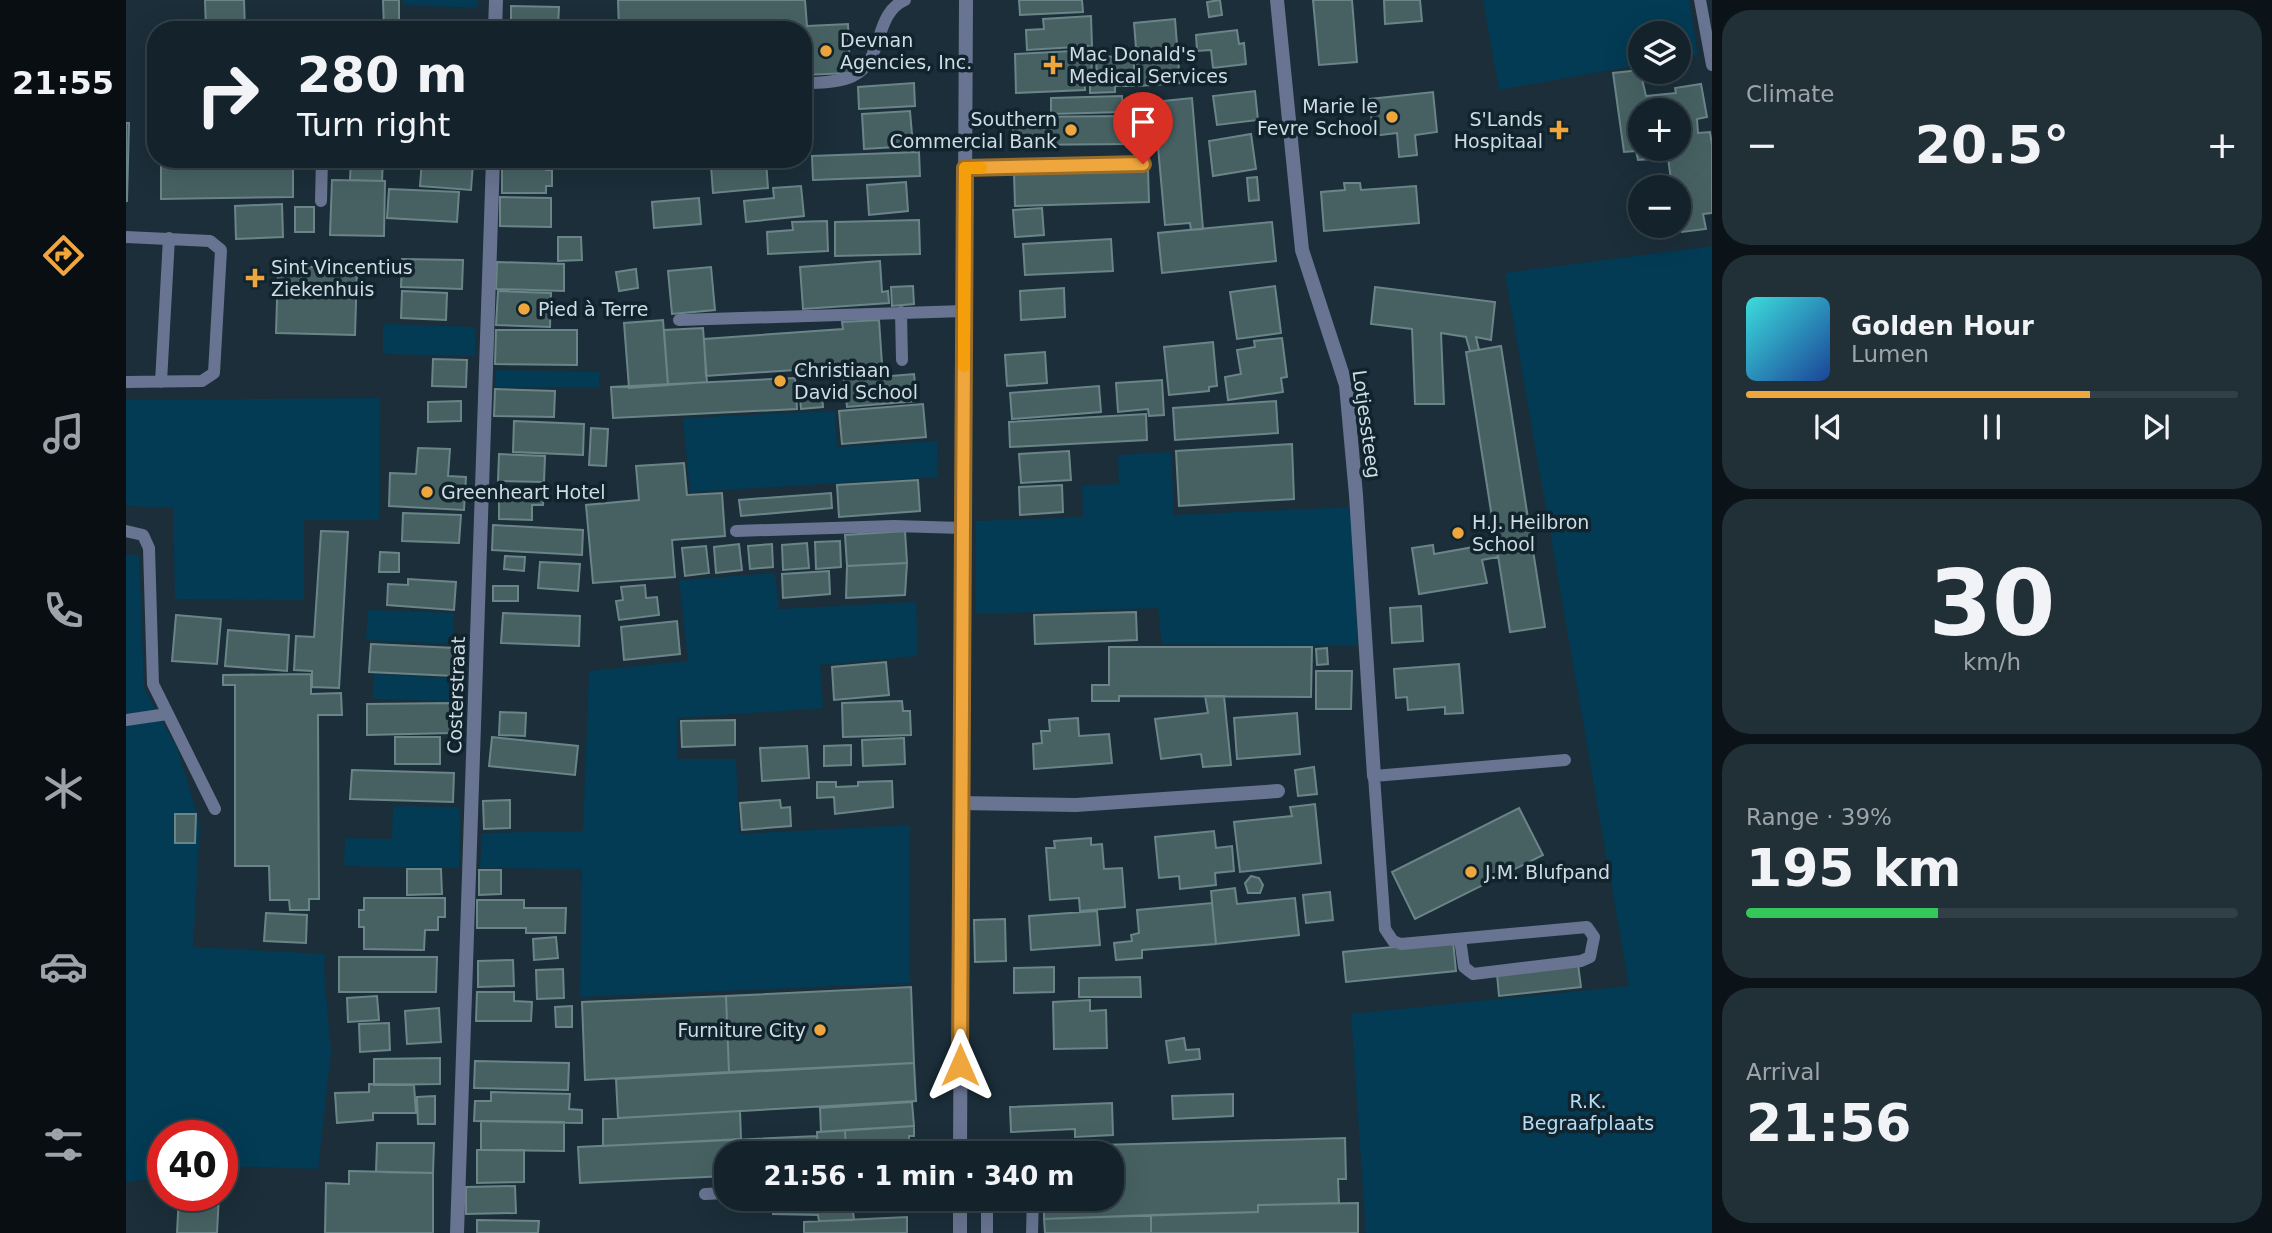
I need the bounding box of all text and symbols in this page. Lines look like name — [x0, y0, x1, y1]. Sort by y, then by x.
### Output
map controls — [1628, 21, 1691, 238]
button: layers — [1628, 21, 1691, 84]
place label: Devnan Agencies, Inc. — [840, 29, 972, 73]
marker: Devnan Agencies, Inc. — [818, 43, 834, 59]
place label: Mac Donald's Medical Services — [1069, 43, 1228, 87]
text: 280 m — [297, 47, 467, 104]
icon: right — [182, 49, 273, 140]
marker: Mac Donald's Medical Services — [1043, 55, 1063, 75]
text: 21:55 — [12, 64, 114, 102]
text: Climate — [1746, 81, 1835, 107]
pin — [1113, 92, 1173, 164]
place label: Marie le Fevre School — [1257, 95, 1378, 139]
button: + — [1628, 98, 1691, 161]
icon: arrive — [1124, 103, 1162, 141]
text: Turn right — [297, 106, 450, 144]
place label: Southern Commercial Bank — [890, 108, 1057, 152]
place label: S'Lands Hospitaal — [1454, 108, 1543, 152]
marker: Marie le Fevre School — [1384, 109, 1400, 125]
text: 20.5° — [1915, 115, 2069, 175]
marker: S'Lands Hospitaal — [1549, 120, 1569, 140]
marker: Southern Commercial Bank — [1063, 122, 1079, 138]
text: − — [1746, 123, 1778, 167]
text: + — [2206, 123, 2238, 167]
button: − — [1628, 175, 1691, 238]
icon: directions — [39, 231, 88, 280]
place label: Sint Vincentius Ziekenhuis — [271, 256, 413, 300]
marker: Sint Vincentius Ziekenhuis — [245, 268, 265, 288]
place label: Pied à Terre — [538, 298, 648, 320]
marker: Pied à Terre — [516, 301, 532, 317]
text: Golden Hour — [1851, 311, 2034, 341]
text: Lumen — [1851, 341, 1929, 367]
place label: Christiaan David School — [794, 359, 918, 403]
street label: Lotjessteeg — [1349, 369, 1385, 479]
marker: Christiaan David School — [772, 373, 788, 389]
icon: previous — [1809, 408, 1847, 446]
icon: pause — [1973, 408, 2011, 446]
icon: next — [2137, 408, 2175, 446]
icon: music — [39, 409, 88, 458]
place label: Greenheart Hotel — [441, 481, 606, 503]
marker: Greenheart Hotel — [419, 484, 435, 500]
place label: H.J. Heilbron School — [1472, 511, 1589, 555]
marker: H.J. Heilbron School — [1450, 525, 1466, 541]
text: 30 — [1929, 551, 2055, 656]
icon: phone — [39, 586, 88, 635]
street label: Costerstraat — [443, 636, 469, 754]
text: km/h — [1963, 649, 2021, 675]
icon: climate — [39, 764, 88, 813]
text: Range · 39% — [1746, 804, 1892, 830]
text: 195 km — [1746, 838, 1961, 898]
place label: J.M. Blufpand — [1484, 861, 1610, 883]
marker: J.M. Blufpand — [1463, 864, 1479, 880]
icon: car — [39, 942, 88, 991]
place label: Furniture City — [677, 1019, 806, 1041]
marker: Furniture City — [812, 1022, 828, 1038]
position arrow — [923, 1028, 997, 1102]
text: Arrival — [1746, 1059, 1821, 1085]
park label: R.K. Begraafplaats — [1522, 1090, 1654, 1134]
text: 21:56 — [1746, 1093, 1912, 1153]
icon: filters — [39, 1120, 88, 1169]
speed limit sign: 40 — [147, 1120, 238, 1211]
text: 21:56 · 1 min · 340 m — [764, 1161, 1074, 1191]

